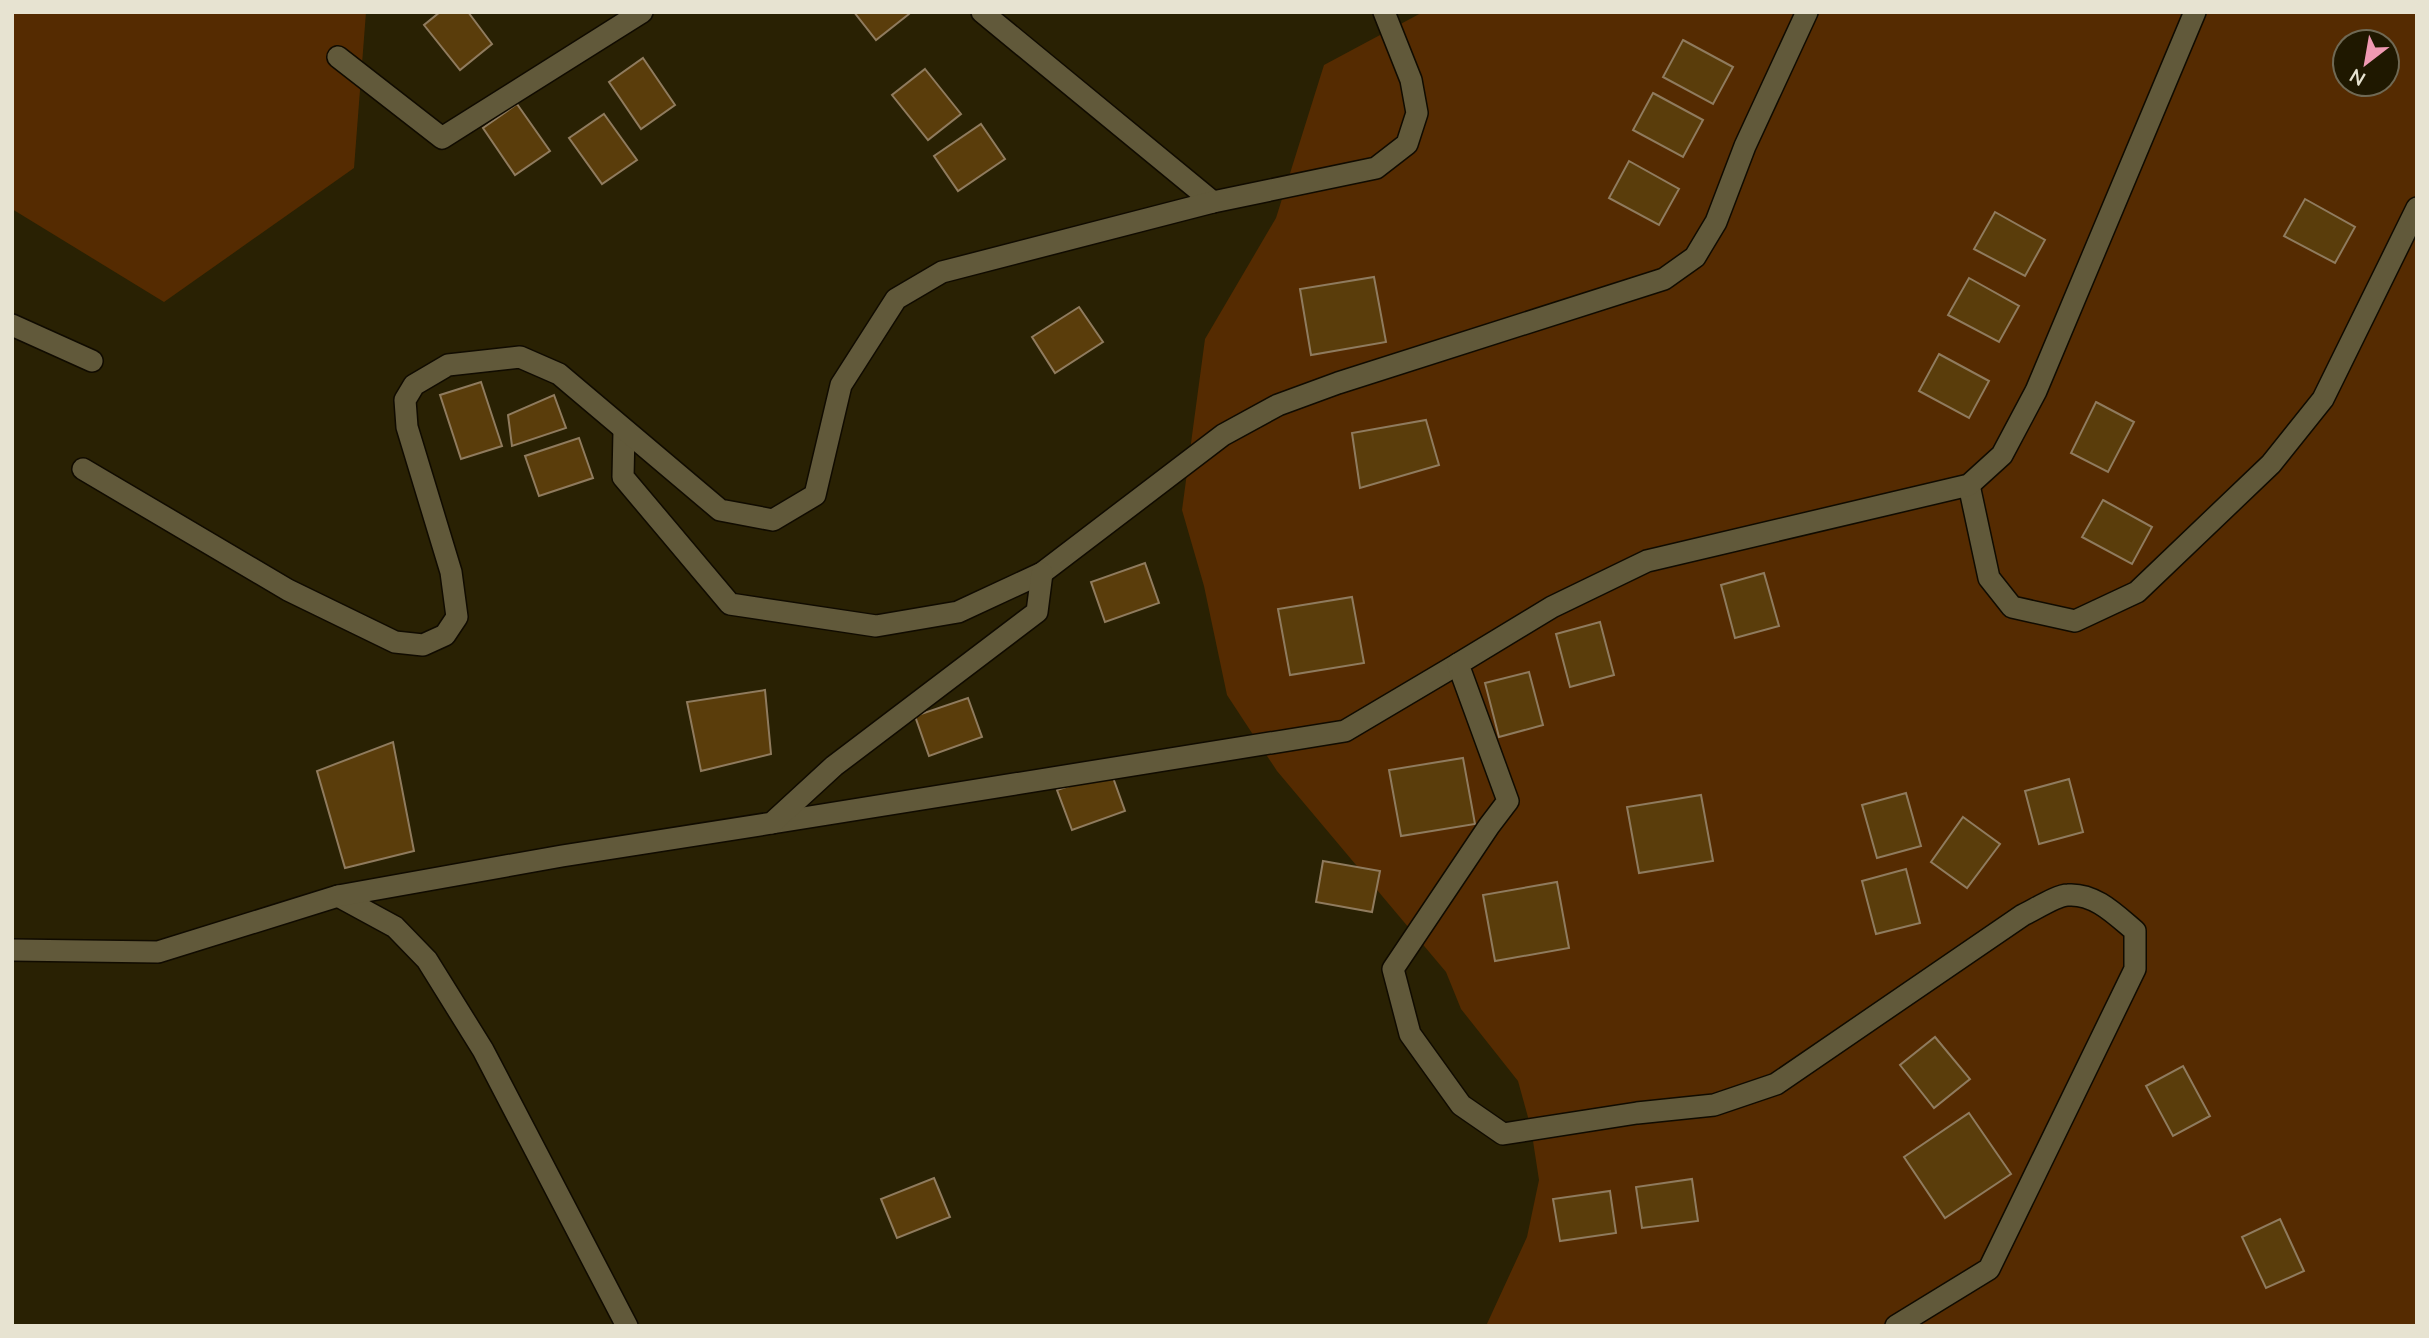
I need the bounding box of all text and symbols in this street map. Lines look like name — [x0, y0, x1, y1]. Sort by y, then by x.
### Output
north arrow — [2331, 28, 2401, 98]
text: N — [2345, 62, 2371, 92]

